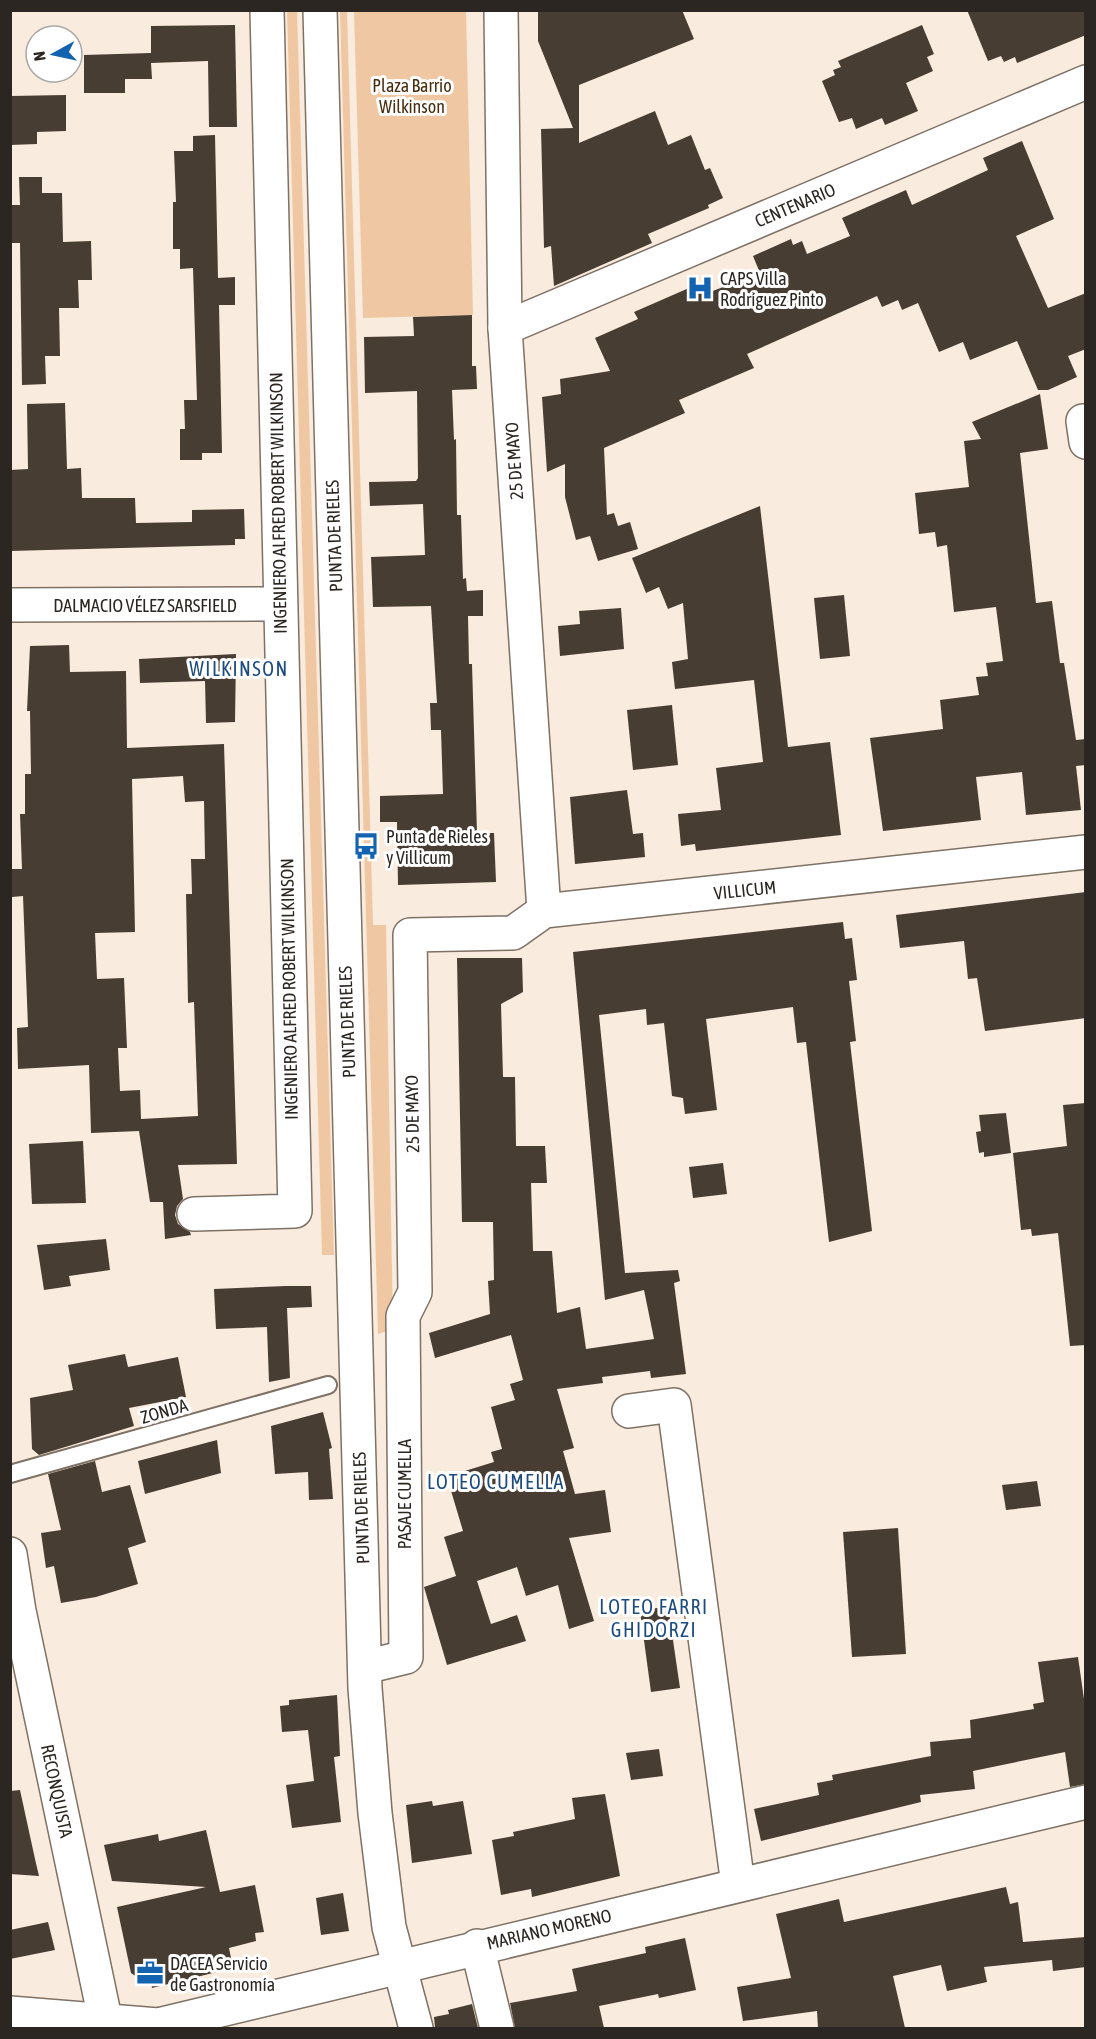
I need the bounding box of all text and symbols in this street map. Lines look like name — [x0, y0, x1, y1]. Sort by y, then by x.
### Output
north arrow — [24, 24, 84, 84]
text: N — [30, 50, 49, 62]
park label: Plaza Barrio Wilkinson — [372, 75, 452, 117]
street label: CENTENARIO — [752, 179, 838, 231]
place label: CAPS Villa Rodríguez Pinto — [720, 268, 824, 310]
hospital icon: CAPS Villa Rodríguez Pinto — [685, 273, 715, 303]
street label: INGENIERO ALFRED ROBERT WILKINSON — [265, 372, 291, 634]
street label: 25 DE MAYO — [501, 422, 527, 500]
street label: PUNTA DE RIELES — [322, 479, 346, 592]
street label: DALMACIO VÉLEZ SARSFIELD — [53, 595, 237, 616]
district label: WILKINSON — [189, 657, 289, 680]
place label: Punta de Rieles y Villicum — [386, 826, 488, 868]
bus stop icon: Punta de Rieles y Villicum — [351, 831, 381, 861]
street label: INGENIERO ALFRED ROBERT WILKINSON — [276, 858, 302, 1120]
street label: VILLICUM — [713, 876, 777, 904]
street label: PUNTA DE RIELES — [335, 965, 359, 1078]
street label: 25 DE MAYO — [401, 1075, 423, 1153]
street label: ZONDA — [138, 1394, 190, 1428]
street label: PASAJE CUMELLA — [394, 1439, 415, 1549]
street label: PUNTA DE RIELES — [349, 1451, 373, 1564]
district label: LOTEO CUMELLA — [427, 1470, 565, 1493]
district label: LOTEO FARRI GHIDORZI — [599, 1595, 709, 1641]
street label: RECONQUISTA — [37, 1742, 77, 1840]
street label: MARIANO MORENO — [485, 1904, 613, 1954]
place label: DACEA Servicio de Gastronomía — [170, 1953, 275, 1995]
office icon: DACEA Servicio de Gastronomía — [135, 1958, 165, 1988]

